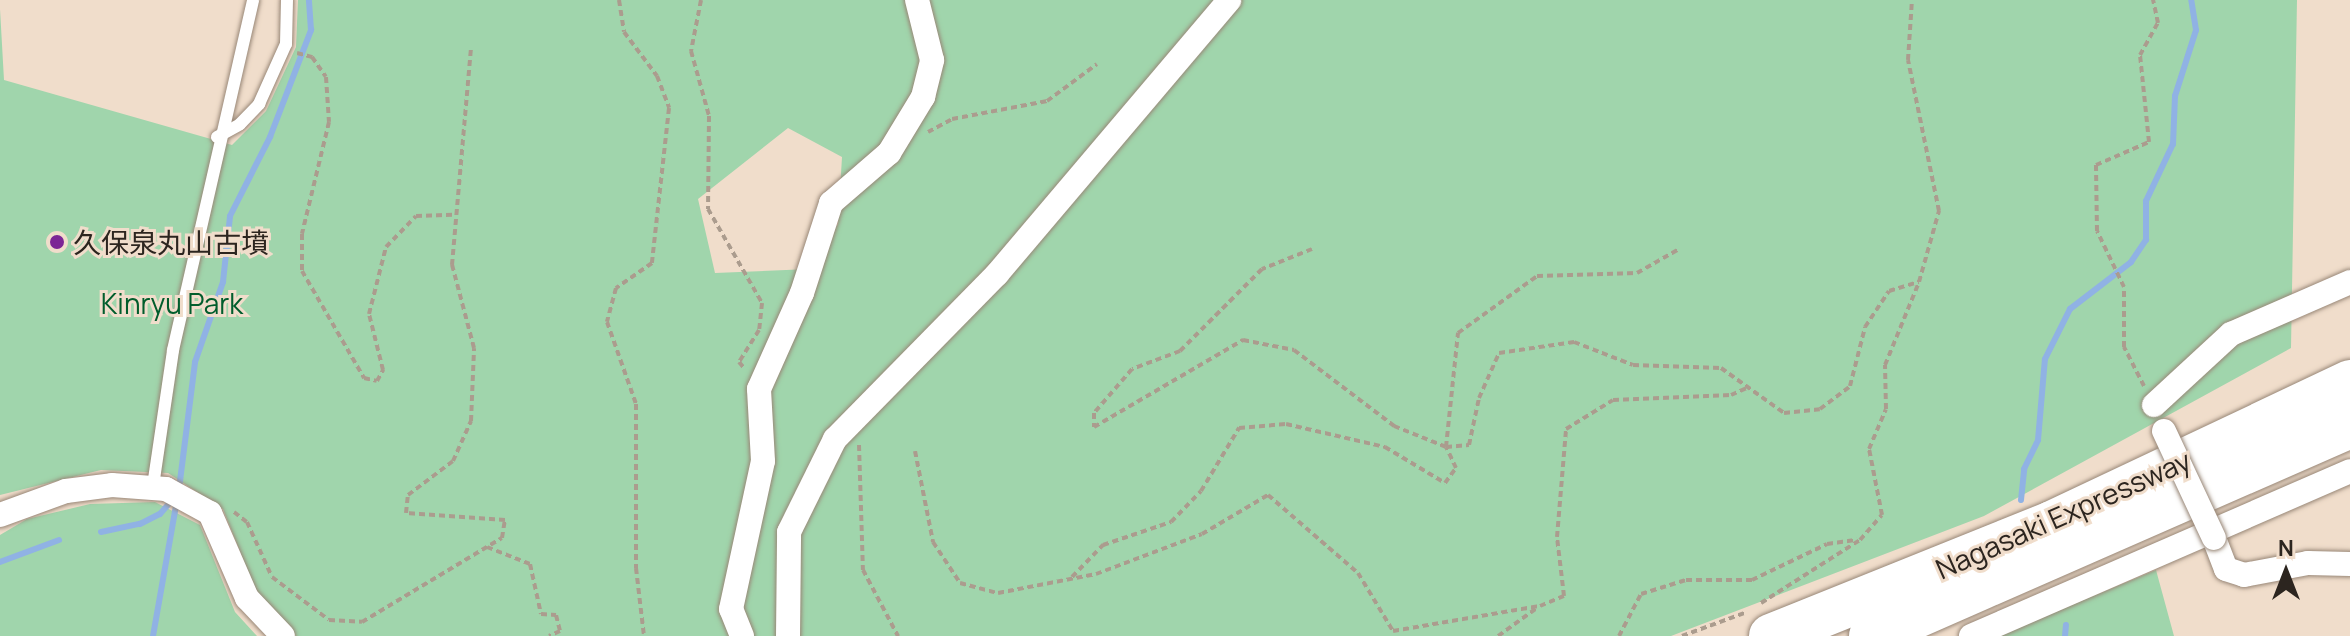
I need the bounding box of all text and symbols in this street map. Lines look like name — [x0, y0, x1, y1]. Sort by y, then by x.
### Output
place label: 久保泉丸山古墳 — [73, 225, 269, 259]
marker: 久保泉丸山古墳 — [48, 233, 66, 251]
park label: Kinryu Park — [101, 286, 243, 320]
street label: Nagasaki Expressway — [1930, 443, 2196, 585]
north arrow — [2246, 532, 2326, 612]
text: N — [2278, 533, 2294, 563]

